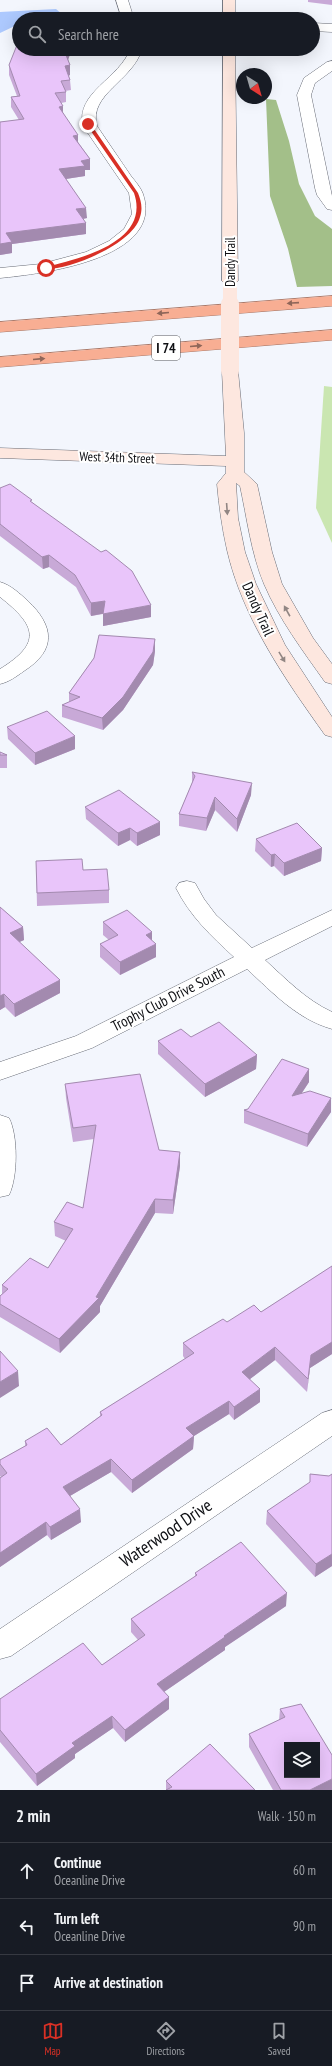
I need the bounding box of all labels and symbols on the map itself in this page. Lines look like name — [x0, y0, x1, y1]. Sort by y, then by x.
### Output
north arrow — [236, 68, 272, 104]
route end — [79, 115, 97, 133]
street label: Dandy Trail — [222, 237, 239, 287]
route start — [37, 259, 55, 277]
one-way arrow — [287, 300, 299, 307]
one-way arrow — [157, 310, 170, 317]
road number: I 74 — [152, 336, 180, 360]
one-way arrow — [190, 343, 202, 349]
one-way arrow — [33, 356, 45, 363]
street label: West 34th Street — [79, 448, 155, 467]
one-way arrow — [224, 503, 231, 516]
street label: Dandy Trail — [238, 579, 279, 639]
one-way arrow — [284, 605, 291, 617]
one-way arrow — [278, 651, 285, 663]
street label: Trophy Club Drive South — [108, 962, 228, 1035]
street label: Waterwood Drive — [115, 1493, 216, 1572]

